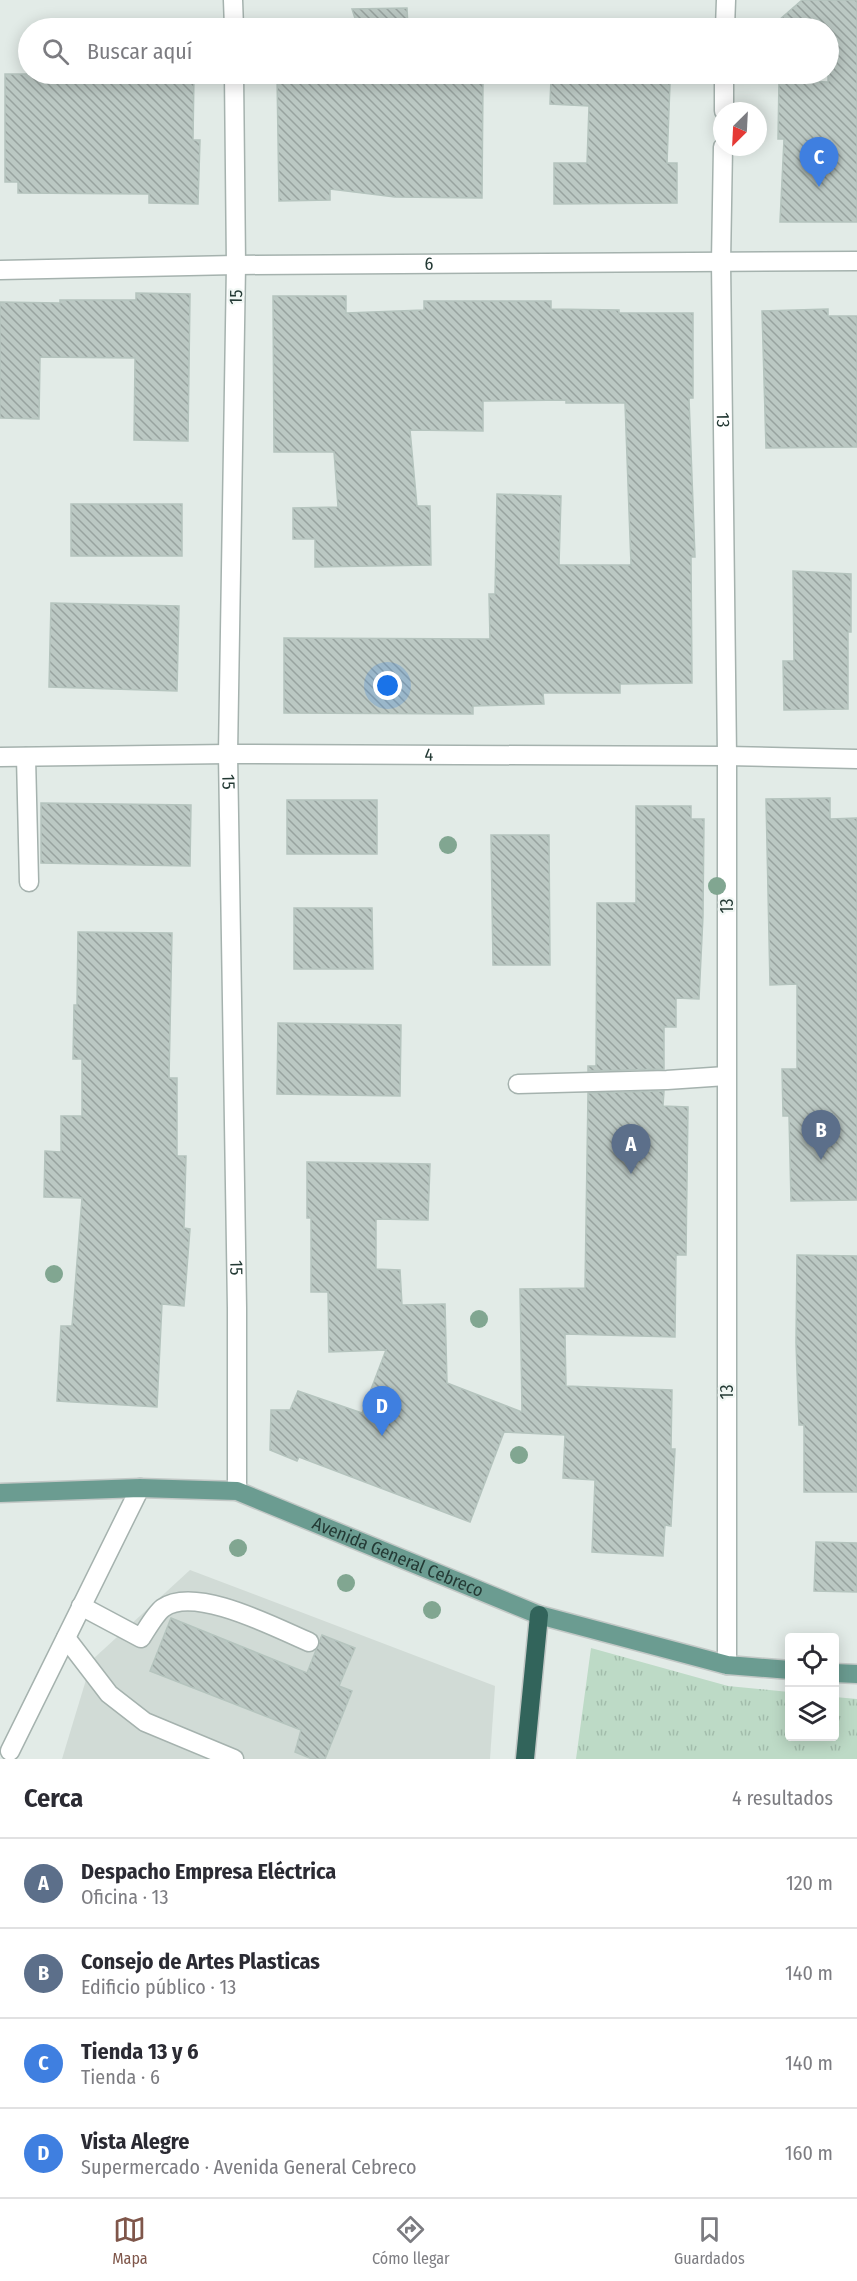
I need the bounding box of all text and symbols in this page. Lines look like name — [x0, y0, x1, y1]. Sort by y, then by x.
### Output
search box — [18, 18, 839, 84]
icon: search — [39, 35, 72, 68]
text: Buscar aquí — [87, 38, 192, 65]
north arrow — [713, 102, 767, 156]
pin: C — [800, 138, 838, 187]
street label: 6 — [424, 253, 434, 275]
street label: 15 — [225, 289, 247, 305]
street label: 13 — [712, 412, 734, 428]
your location — [373, 671, 402, 700]
street label: 4 — [425, 744, 434, 766]
street label: 15 — [217, 774, 240, 790]
street label: 13 — [716, 898, 738, 914]
pin: B — [802, 1110, 840, 1160]
pin: A — [612, 1124, 650, 1174]
street label: 15 — [225, 1260, 247, 1276]
street label: 13 — [716, 1384, 738, 1400]
pin: D — [362, 1386, 401, 1436]
street label: Avenida General Cebreco — [309, 1512, 487, 1602]
map controls — [785, 1633, 839, 1741]
button: locate — [785, 1633, 839, 1687]
button: layers — [785, 1687, 839, 1741]
text: Cerca — [24, 1783, 83, 1814]
text: 4 resultados — [732, 1786, 833, 1810]
text: Despacho Empresa Eléctrica — [81, 1858, 336, 1885]
text: A — [38, 1871, 49, 1895]
text: 120 m — [786, 1871, 833, 1895]
text: Oficina · 13 — [81, 1885, 168, 1909]
text: Consejo de Artes Plasticas — [81, 1948, 320, 1975]
text: B — [38, 1961, 49, 1985]
text: 140 m — [785, 1961, 833, 1985]
text: Edificio público · 13 — [81, 1975, 236, 1999]
text: Tienda 13 y 6 — [81, 2038, 199, 2065]
text: C — [38, 2051, 49, 2075]
text: 140 m — [785, 2051, 833, 2075]
text: Tienda · 6 — [81, 2065, 160, 2089]
text: Vista Alegre — [81, 2128, 189, 2155]
text: D — [38, 2141, 49, 2165]
text: 160 m — [785, 2141, 833, 2165]
text: Supermercado · Avenida General Cebreco — [81, 2155, 417, 2179]
tab: Mapa — [112, 2213, 148, 2268]
tab: Cómo llegar — [372, 2213, 450, 2268]
tab: Guardados — [674, 2213, 745, 2268]

